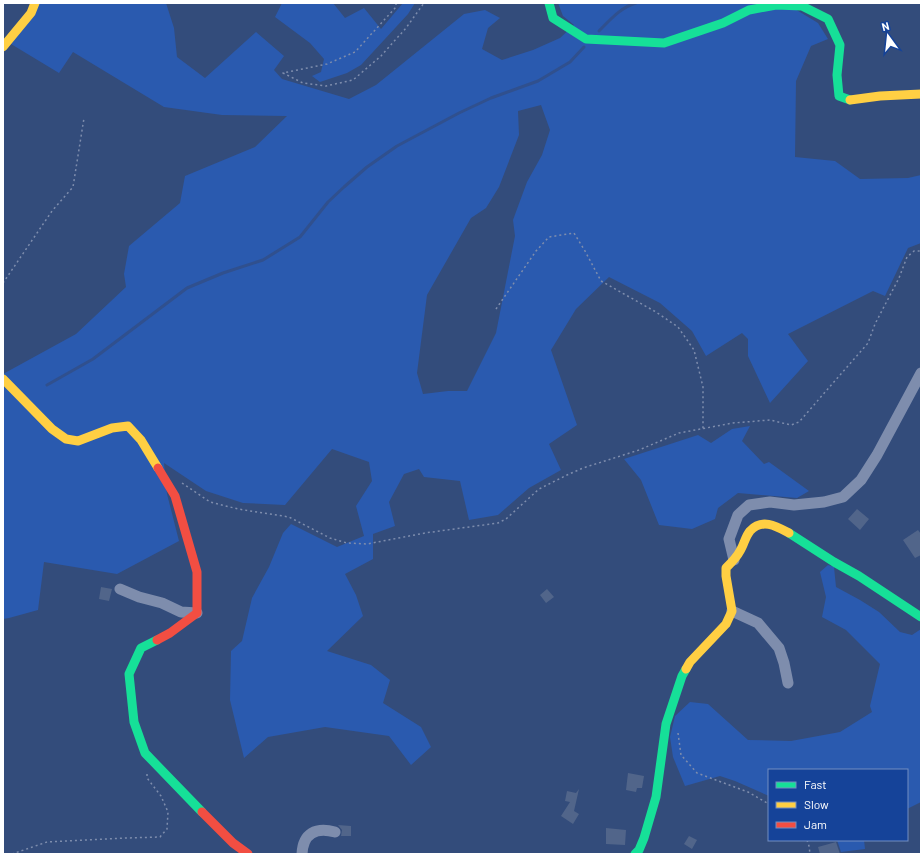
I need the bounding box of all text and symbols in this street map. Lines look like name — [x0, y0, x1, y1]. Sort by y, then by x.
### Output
north arrow — [868, 16, 908, 56]
text: N — [880, 19, 891, 33]
legend — [768, 769, 908, 841]
text: Fast — [804, 777, 827, 791]
text: Slow — [804, 797, 829, 811]
text: Jam — [804, 817, 827, 831]

